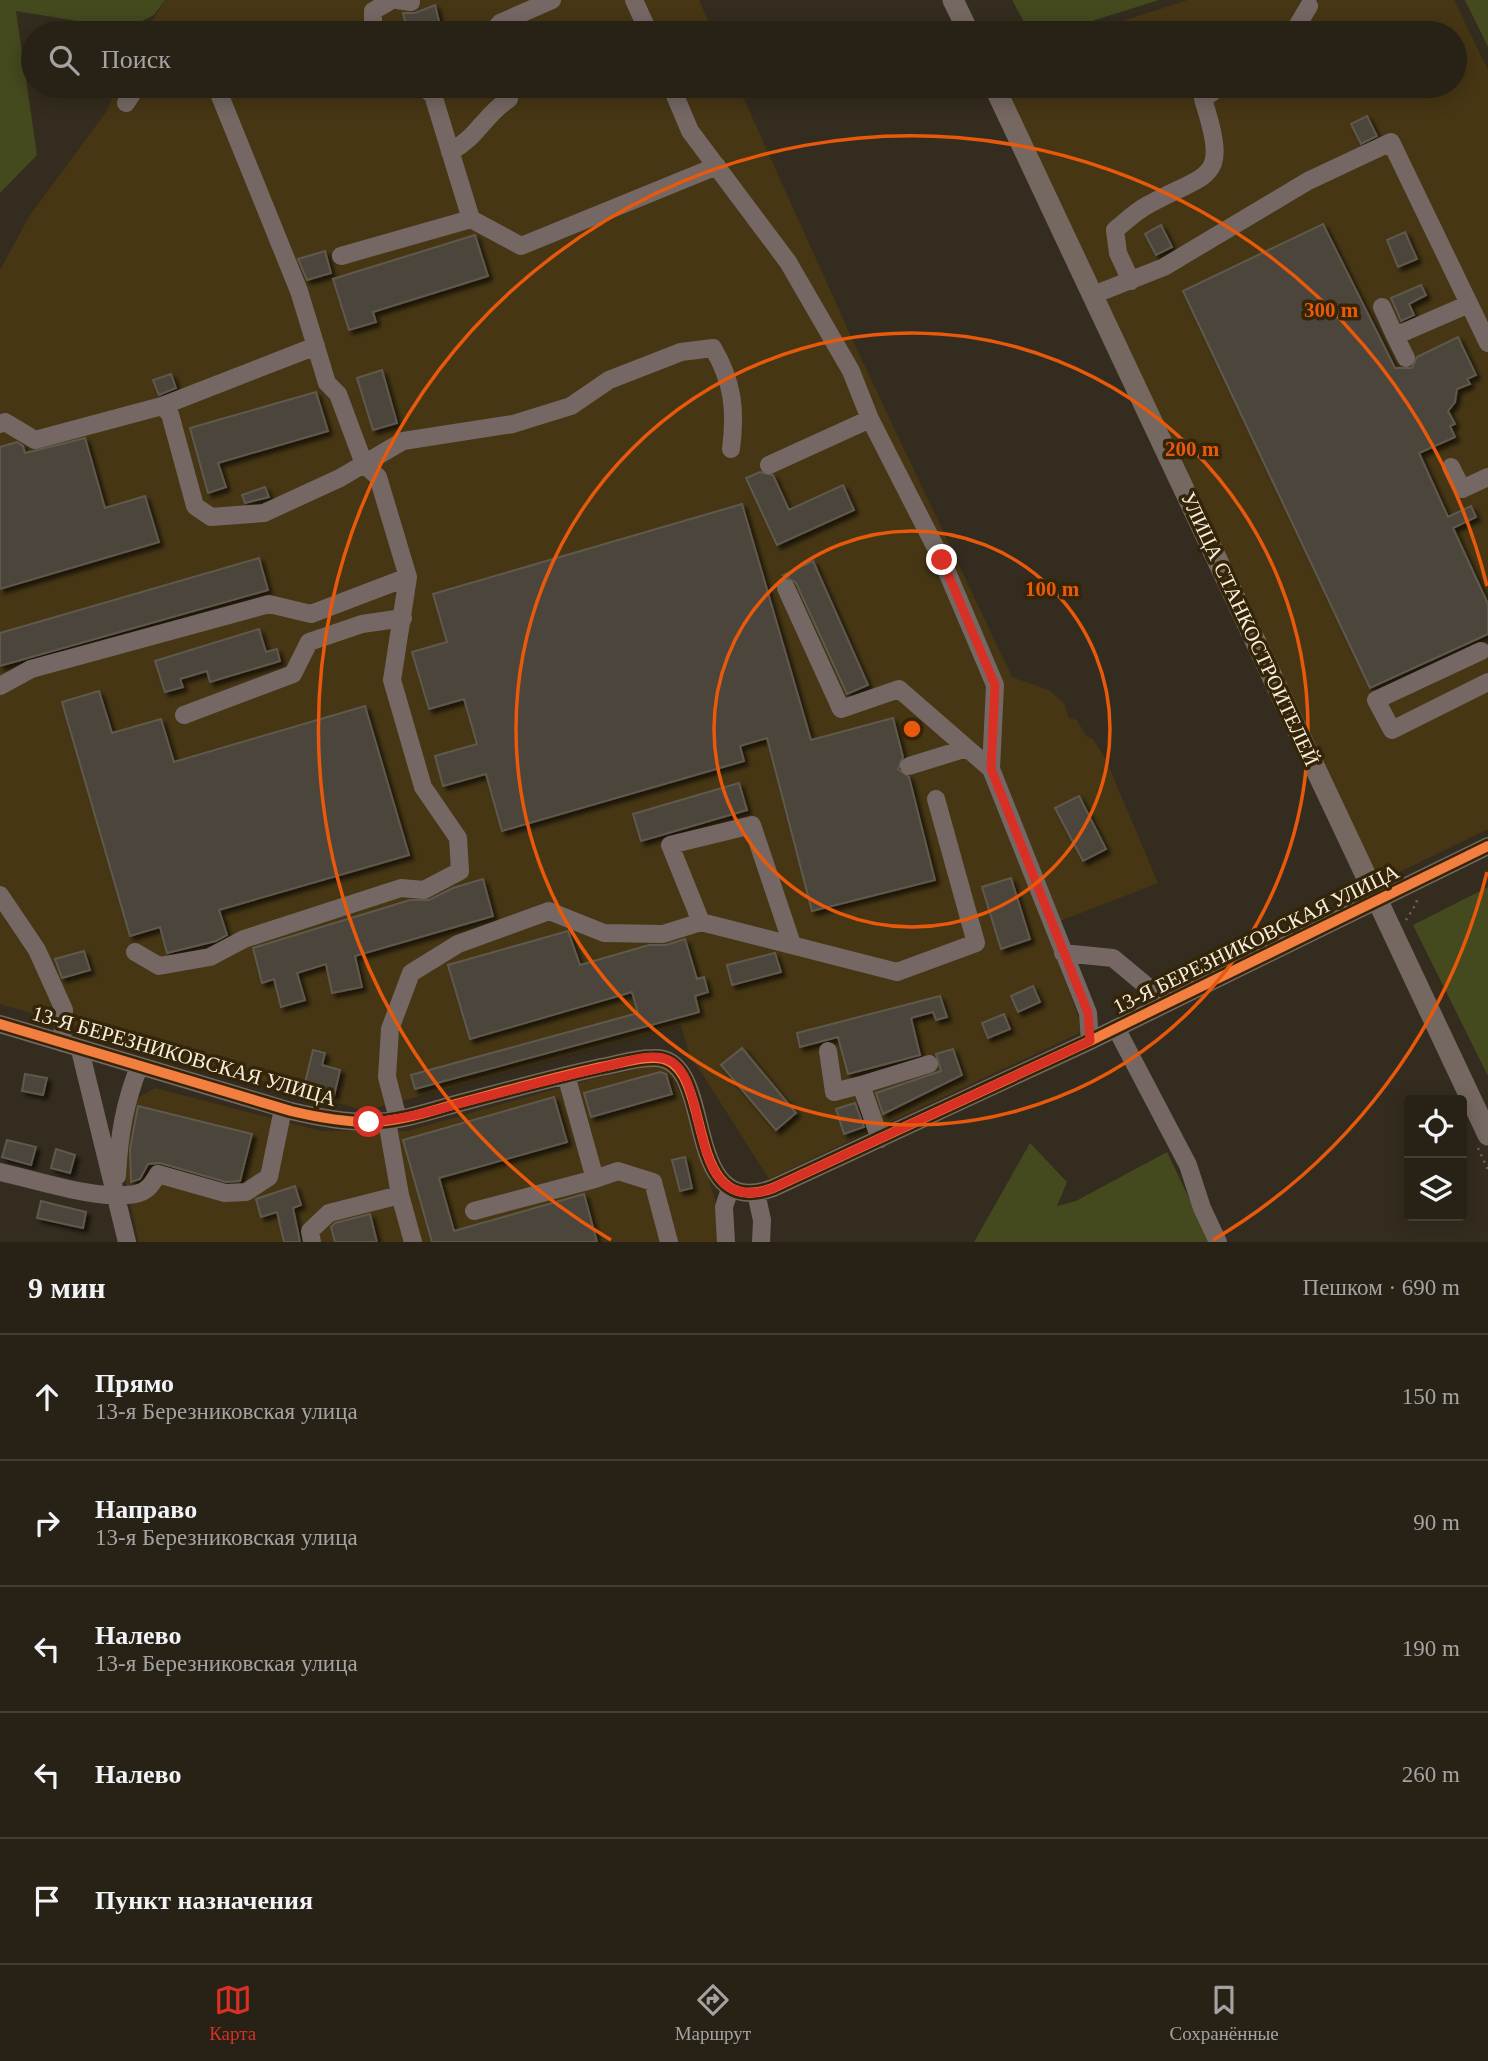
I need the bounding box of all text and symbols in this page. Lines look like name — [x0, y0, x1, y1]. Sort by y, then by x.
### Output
search box — [21, 21, 1467, 98]
icon: search — [45, 41, 83, 79]
text: Поиск — [101, 45, 171, 74]
text: 300 m — [1304, 298, 1359, 322]
text: 200 m — [1165, 437, 1220, 461]
street label: УЛИЦА СТАНКОСТРОИТЕЛЕЙ — [1176, 488, 1324, 770]
route end — [926, 544, 957, 575]
text: 100 m — [1025, 577, 1080, 601]
centre of rings — [900, 717, 924, 741]
street label: 13-Я БЕРЕЗНИКОВСКАЯ УЛИЦА — [1109, 859, 1404, 1019]
street label: 13-Я БЕРЕЗНИКОВСКАЯ УЛИЦА — [29, 1001, 340, 1111]
map controls — [1404, 1095, 1467, 1221]
button: locate — [1404, 1095, 1467, 1158]
route start — [353, 1106, 384, 1137]
button: layers — [1404, 1158, 1467, 1221]
text: 9 мин — [28, 1271, 106, 1304]
text: Пешком · 690 m — [1303, 1275, 1460, 1300]
text: Прямо — [95, 1369, 174, 1398]
icon: ahead — [28, 1378, 66, 1416]
text: 150 m — [1402, 1384, 1460, 1409]
text: 13-я Березниковская улица — [95, 1399, 358, 1424]
text: Направо — [95, 1495, 197, 1524]
icon: right — [28, 1504, 66, 1542]
text: 90 m — [1413, 1510, 1460, 1535]
text: 13-я Березниковская улица — [95, 1525, 358, 1550]
text: Налево — [95, 1621, 181, 1650]
icon: left — [28, 1630, 66, 1668]
text: 190 m — [1402, 1636, 1460, 1661]
text: 13-я Березниковская улица — [95, 1651, 358, 1676]
icon: left — [28, 1756, 66, 1794]
text: Налево — [95, 1760, 181, 1789]
text: 260 m — [1402, 1762, 1460, 1787]
icon: arrive — [28, 1882, 66, 1920]
text: Пункт назначения — [95, 1886, 313, 1915]
tab: Карта — [209, 1981, 256, 2045]
tab: Маршрут — [675, 1981, 751, 2045]
tab: Сохранённые — [1170, 1981, 1279, 2045]

